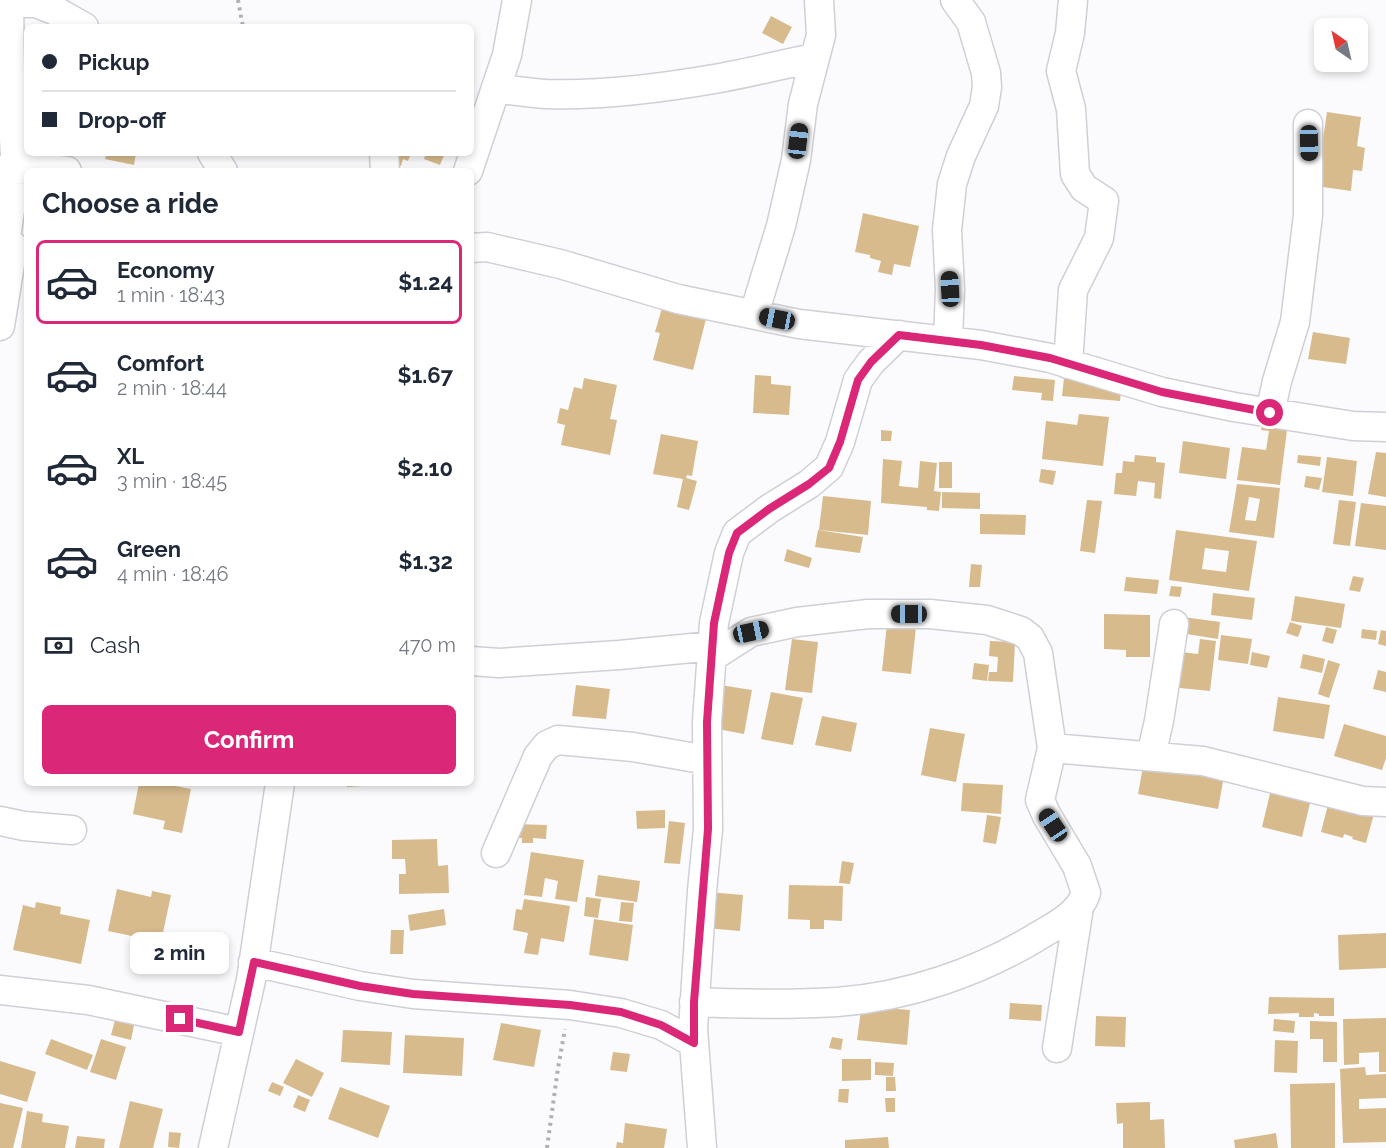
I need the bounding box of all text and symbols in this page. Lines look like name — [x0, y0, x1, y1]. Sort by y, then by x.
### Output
north arrow — [1314, 18, 1368, 72]
map controls — [1314, 18, 1368, 72]
text: Pickup — [78, 49, 150, 75]
text: Drop-off — [78, 107, 166, 133]
car — [787, 122, 809, 160]
car — [1300, 125, 1318, 161]
text: Choose a ride — [42, 188, 218, 219]
icon: car — [45, 255, 99, 309]
text: Economy — [117, 257, 215, 283]
text: $1.24 — [398, 269, 453, 295]
car — [940, 271, 960, 307]
text: 1 min · 18:43 — [117, 283, 225, 307]
car — [758, 307, 796, 331]
icon: car — [45, 348, 99, 402]
text: Comfort — [117, 350, 204, 376]
text: $1.67 — [398, 362, 453, 388]
text: 2 min · 18:44 — [117, 376, 227, 400]
route start — [1256, 399, 1283, 426]
icon: car — [45, 441, 99, 495]
text: XL — [117, 443, 144, 469]
text: $2.10 — [397, 455, 453, 481]
text: 3 min · 18:45 — [117, 469, 227, 493]
icon: car — [45, 534, 99, 588]
text: Green — [117, 536, 181, 562]
text: $1.32 — [399, 548, 453, 574]
text: 4 min · 18:46 — [117, 562, 229, 586]
car — [891, 605, 927, 623]
car — [732, 619, 770, 645]
icon: cash — [42, 629, 75, 662]
text: Cash — [90, 632, 141, 658]
text: 470 m — [399, 633, 456, 657]
button: Confirm — [42, 705, 456, 774]
car — [1035, 805, 1071, 845]
callout: 2 min — [130, 932, 230, 974]
text: 2 min — [154, 941, 205, 965]
route end — [166, 1005, 193, 1032]

